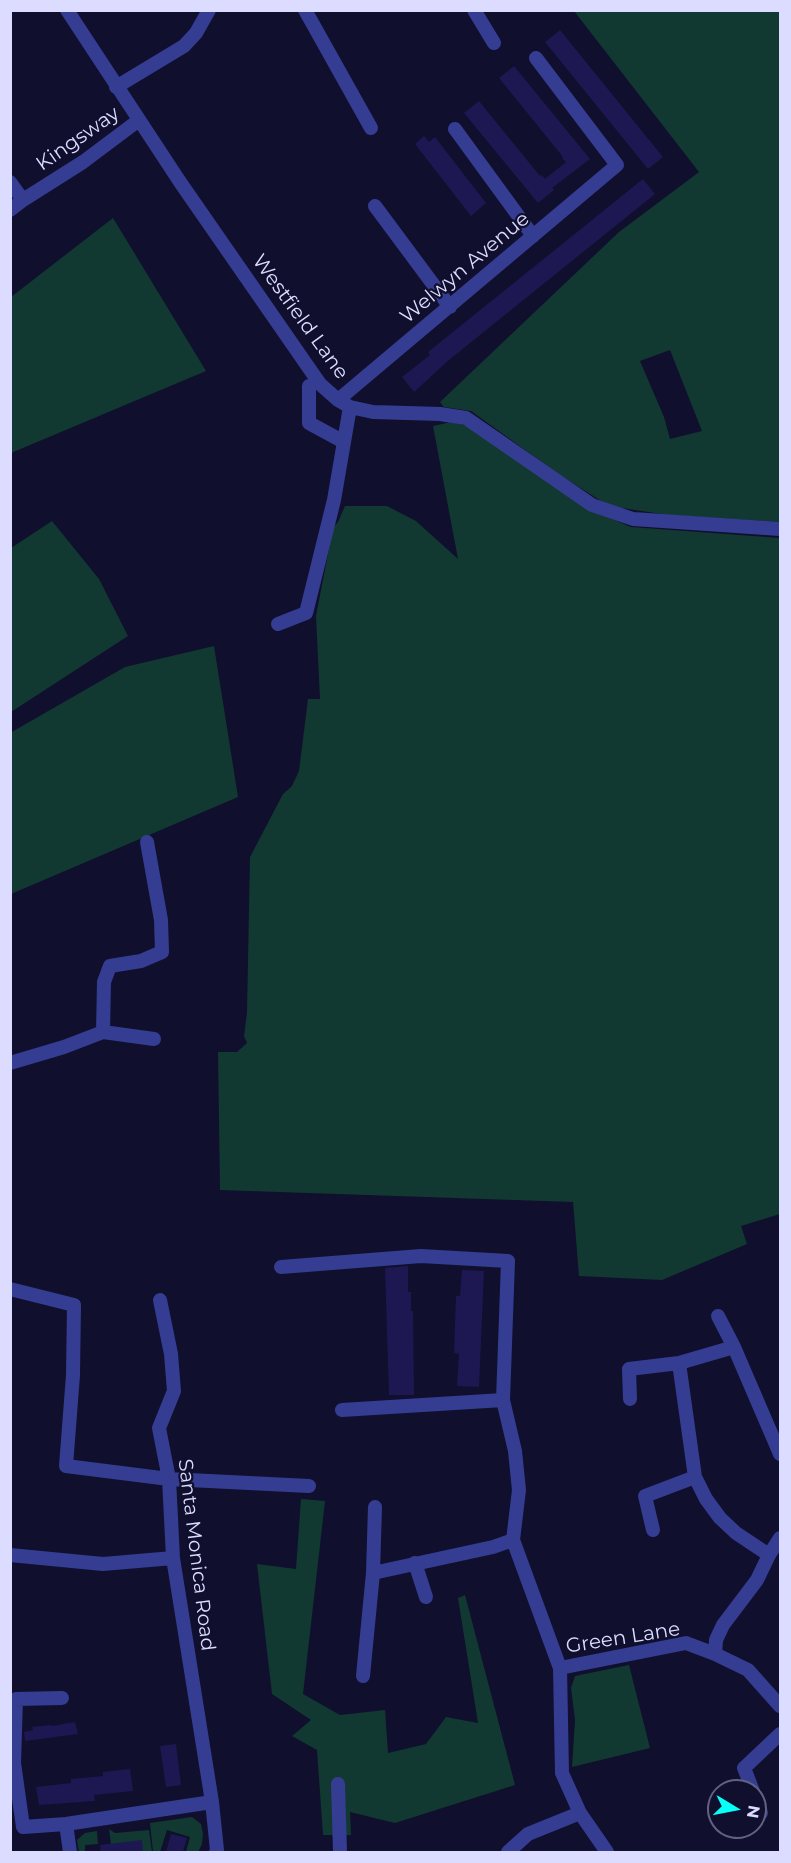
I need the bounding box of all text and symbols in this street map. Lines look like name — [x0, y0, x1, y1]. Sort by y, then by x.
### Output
street label: Kingsway — [32, 102, 124, 176]
street label: Welwyn Avenue — [396, 207, 534, 329]
street label: Westfield Lane — [247, 250, 353, 384]
street label: Santa Monica Road — [172, 1458, 220, 1652]
street label: Green Lane — [564, 1617, 682, 1659]
north arrow — [707, 1779, 767, 1839]
text: N — [743, 1804, 764, 1820]

